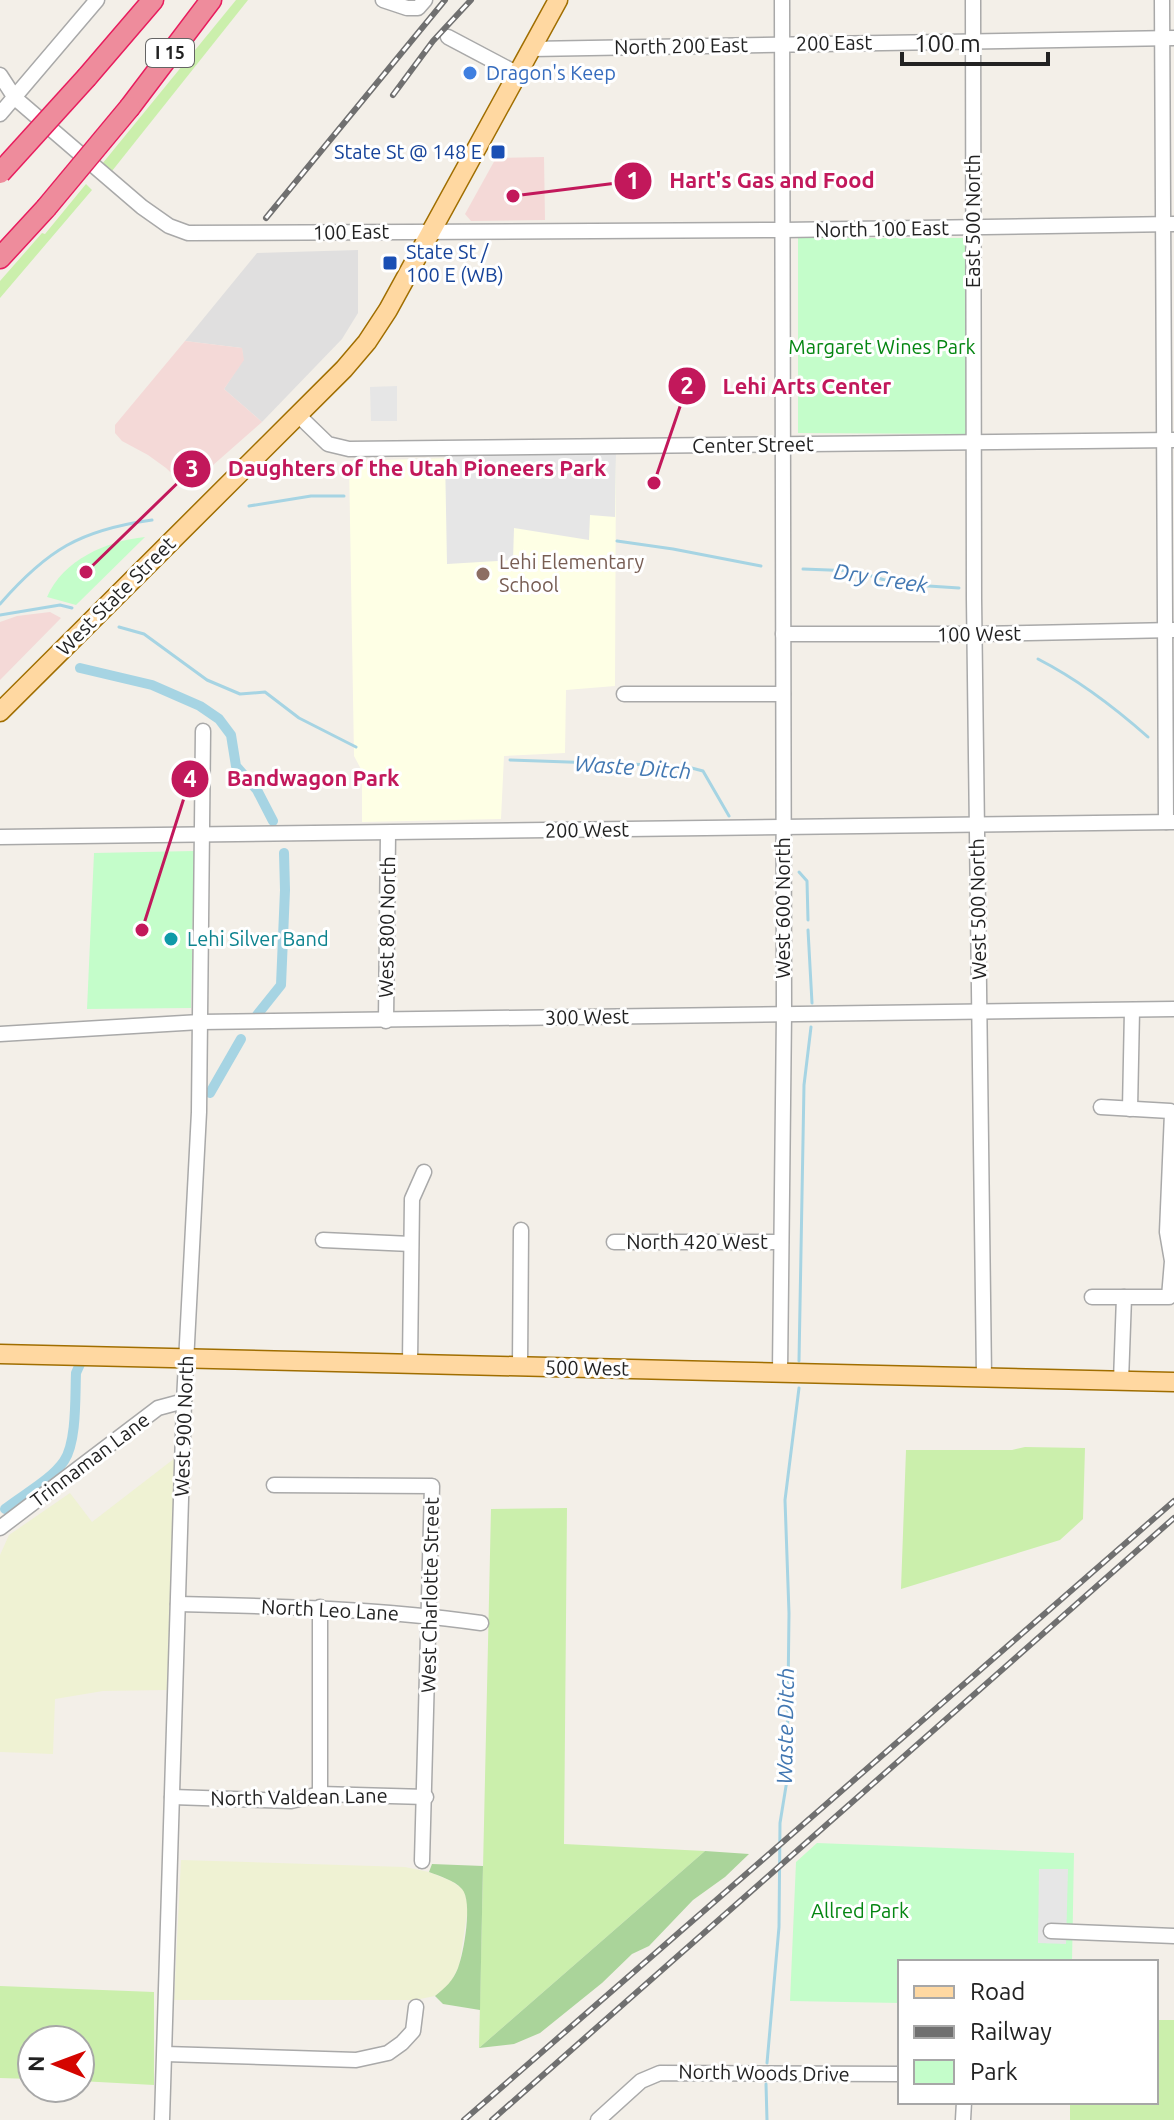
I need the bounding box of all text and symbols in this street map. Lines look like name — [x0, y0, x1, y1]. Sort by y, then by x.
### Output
scale bar — [902, 16, 1048, 66]
street label: 200 East — [796, 30, 873, 55]
text: 100 m — [914, 30, 981, 57]
street label: North 200 East — [614, 33, 748, 58]
road number: I 15 — [146, 39, 194, 67]
place label: Dragon's Keep — [486, 61, 616, 84]
marker: Dragon's Keep — [461, 64, 479, 82]
place label: State St @ 148 E — [334, 140, 482, 163]
marker: State St @ 148 E — [489, 143, 507, 161]
street label: East 500 North — [961, 154, 984, 288]
callout: Hart's Gas and Food — [613, 158, 891, 204]
text: 1 — [626, 167, 640, 194]
text: Hart's Gas and Food — [669, 167, 875, 192]
street label: North 100 East — [815, 216, 949, 241]
street label: 100 East — [313, 219, 390, 244]
place label: State St / 100 E (WB) — [406, 240, 504, 286]
marker: State St / 100 E (WB) — [381, 254, 399, 272]
park label: Margaret Wines Park — [788, 335, 976, 358]
callout: Lehi Arts Center — [667, 363, 907, 409]
text: 2 — [680, 372, 694, 399]
text: Lehi Arts Center — [723, 373, 891, 398]
street label: Center Street — [692, 432, 814, 457]
callout: Daughters of the Utah Pioneers Park — [172, 446, 622, 492]
text: 3 — [185, 455, 199, 482]
text: Daughters of the Utah Pioneers Park — [228, 455, 607, 480]
street label: West State Street — [52, 531, 180, 660]
place label: Lehi Elementary School — [499, 550, 644, 596]
water label: Dry Creek — [832, 558, 931, 597]
marker: Lehi Elementary School — [474, 565, 492, 583]
street label: 100 West — [937, 621, 1021, 646]
water label: Waste Ditch — [574, 750, 692, 783]
callout: Bandwagon Park — [170, 756, 415, 802]
text: 4 — [183, 765, 197, 792]
text: Bandwagon Park — [227, 765, 400, 790]
street label: 200 West — [545, 817, 629, 842]
street label: West 600 North — [771, 837, 794, 979]
street label: West 500 North — [965, 838, 990, 980]
street label: West 800 North — [374, 856, 399, 998]
place label: Lehi Silver Band — [187, 927, 329, 950]
marker: Lehi Silver Band — [162, 930, 180, 948]
street label: 300 West — [545, 1004, 629, 1029]
street label: North 420 West — [626, 1230, 768, 1253]
street label: West 900 North — [170, 1355, 197, 1497]
street label: 500 West — [545, 1355, 629, 1380]
street label: Trinnaman Lane — [26, 1408, 154, 1512]
street label: West Charlotte Street — [416, 1497, 443, 1693]
street label: North Leo Lane — [261, 1594, 399, 1625]
water label: Waste Ditch — [771, 1667, 798, 1785]
street label: North Valdean Lane — [210, 1783, 388, 1810]
park label: Allred Park — [811, 1899, 909, 1922]
legend — [898, 1960, 1158, 2104]
text: Road — [970, 1978, 1025, 2005]
text: Railway — [970, 2018, 1052, 2045]
north arrow — [16, 2024, 96, 2104]
text: N — [23, 2055, 48, 2072]
text: Park — [970, 2058, 1018, 2085]
street label: North Woods Drive — [678, 2060, 850, 2085]

